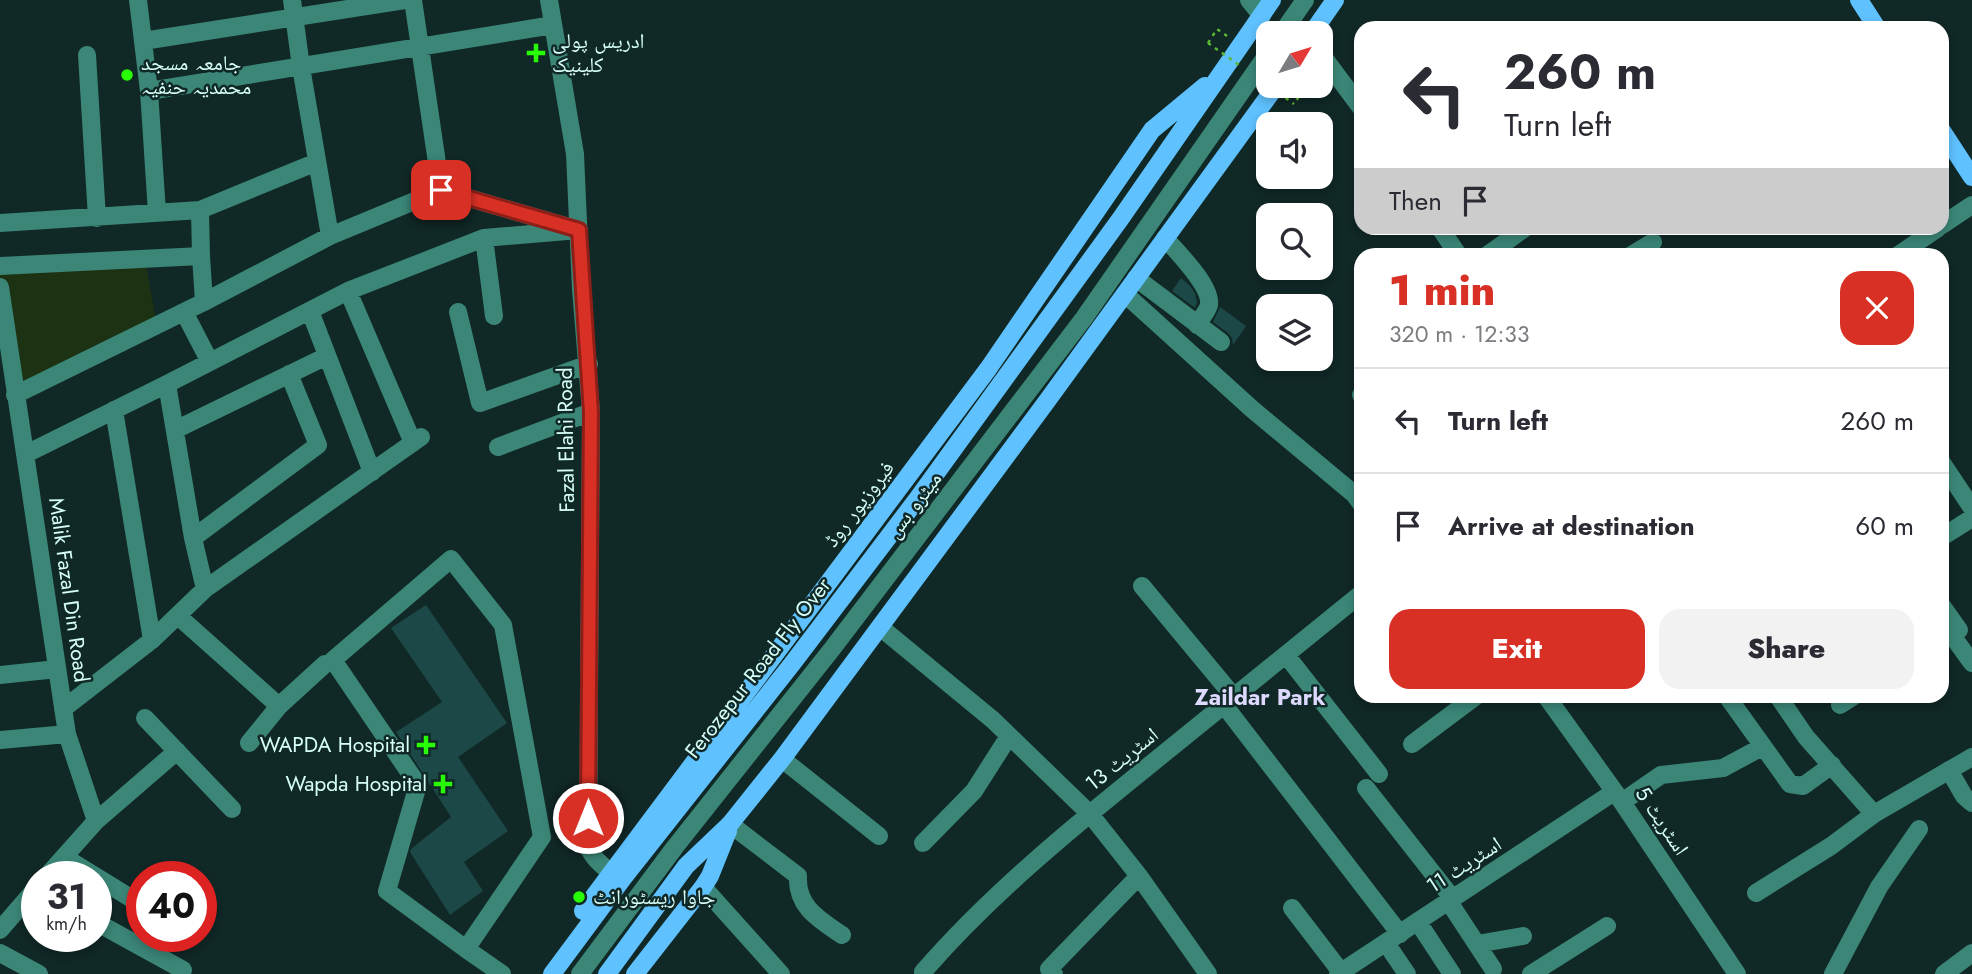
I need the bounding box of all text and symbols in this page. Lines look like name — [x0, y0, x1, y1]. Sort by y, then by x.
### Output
north arrow — [1256, 21, 1334, 98]
map controls — [1256, 21, 1333, 371]
place label: ادریس پولی کلینیک — [552, 26, 645, 80]
text: 260 m — [1504, 37, 1656, 107]
marker: ادریس پولی کلینیک — [526, 43, 546, 63]
place label: جامعہ مسجد محمدیہ حنفیہ — [141, 48, 251, 102]
icon: left — [1389, 49, 1480, 140]
marker: جامعہ مسجد محمدیہ حنفیہ — [119, 67, 135, 83]
text: Turn left — [1504, 102, 1611, 148]
button: sound — [1256, 112, 1333, 189]
pin — [411, 160, 471, 220]
icon: arrive — [422, 171, 460, 209]
text: Then — [1389, 182, 1442, 220]
icon: arrive — [1456, 182, 1494, 220]
button: search — [1256, 203, 1333, 280]
text: 1 min — [1389, 260, 1495, 321]
button: close — [1840, 271, 1914, 345]
button: layers — [1256, 294, 1333, 371]
text: 320 m · 12:33 — [1389, 317, 1529, 351]
street label: Fazal Elahi Road — [550, 367, 582, 513]
icon: left — [1389, 402, 1427, 440]
text: Turn left — [1448, 402, 1548, 440]
text: 260 m — [1841, 402, 1914, 440]
street label: فیروزپور روڈ — [817, 455, 901, 553]
street label: میٹرو بس — [879, 465, 949, 545]
street label: Malik Fazal Din Road — [41, 496, 97, 684]
icon: arrive — [1389, 507, 1427, 545]
text: Arrive at destination — [1448, 507, 1695, 545]
text: 60 m — [1855, 507, 1914, 545]
street label: Ferozepur Road Fly Over — [678, 571, 839, 765]
button: Exit — [1389, 609, 1645, 689]
button: Share — [1659, 609, 1914, 689]
district label: Zaildar Park — [1195, 680, 1326, 714]
street label: اسٹریٹ 13 — [1079, 720, 1165, 798]
place label: WAPDA Hospital — [260, 730, 410, 760]
marker: WAPDA Hospital — [416, 735, 436, 755]
place label: Wapda Hospital — [286, 769, 427, 799]
marker: Wapda Hospital — [433, 774, 453, 794]
position arrow — [551, 781, 625, 855]
street label: اسٹریٹ 5 — [1628, 781, 1696, 861]
street label: اسٹریٹ 11 — [1420, 829, 1508, 901]
speed limit sign: 40 — [126, 861, 217, 952]
text: 31 — [47, 872, 86, 922]
place label: جاوا ریسٹورانٹ — [593, 882, 715, 912]
marker: جاوا ریسٹورانٹ — [571, 889, 587, 905]
text: km/h — [46, 911, 87, 937]

